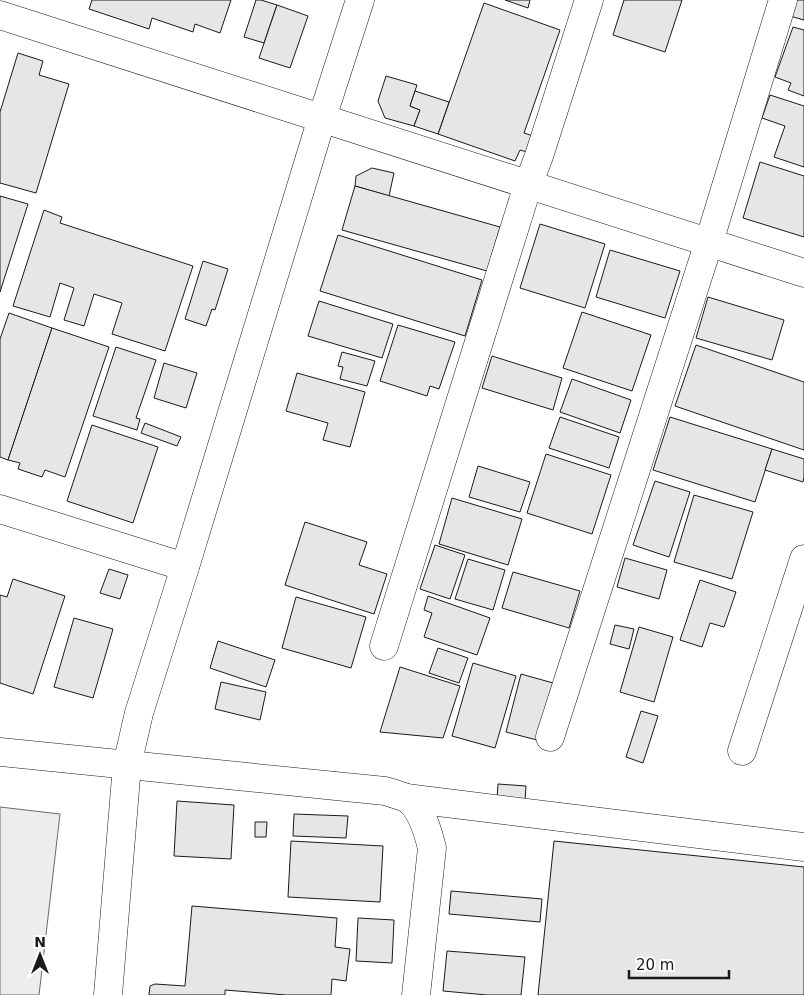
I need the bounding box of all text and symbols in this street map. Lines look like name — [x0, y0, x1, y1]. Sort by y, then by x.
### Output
north arrow — [15, 930, 65, 980]
text: N — [34, 934, 46, 950]
scale bar — [629, 948, 729, 980]
text: 20 m — [636, 956, 674, 974]

